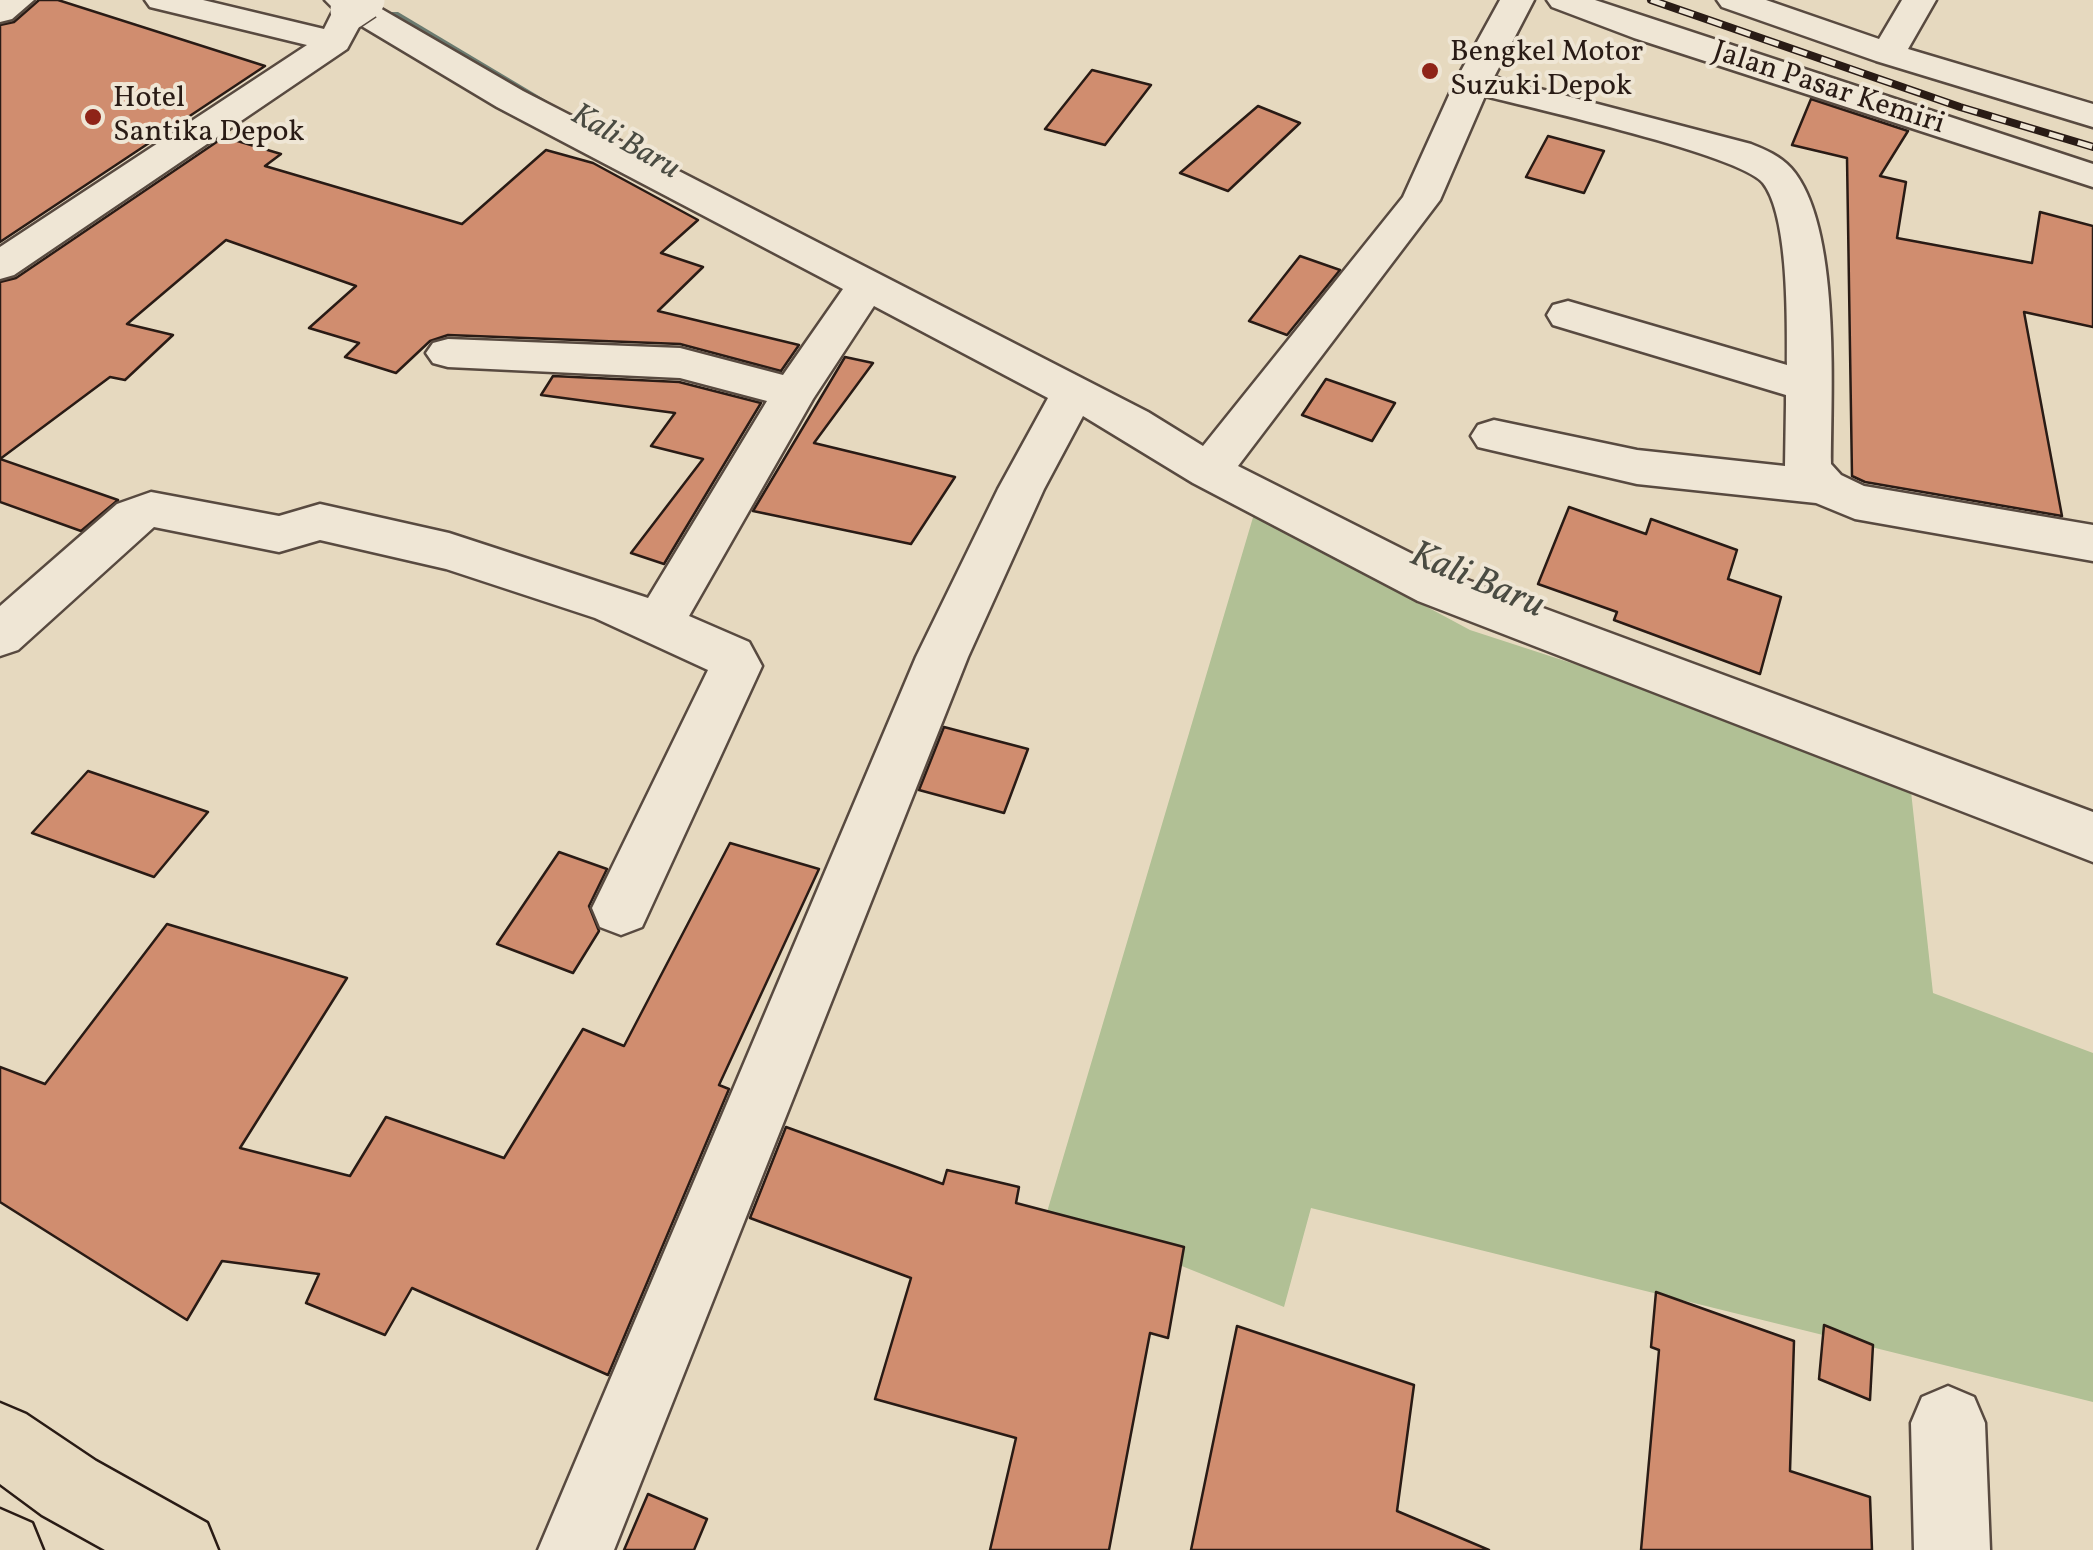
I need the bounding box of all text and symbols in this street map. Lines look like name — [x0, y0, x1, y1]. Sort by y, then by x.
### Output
place label: Bengkel Motor Suzuki Depok — [1450, 36, 1643, 106]
street label: Jalan Pasar Kemiri — [1707, 36, 1949, 144]
marker: Bengkel Motor Suzuki Depok — [1419, 60, 1441, 82]
place label: Hotel Santika Depok — [113, 82, 305, 152]
water label: Kali Baru — [563, 98, 685, 190]
marker: Hotel Santika Depok — [82, 106, 104, 128]
water label: Kali Baru — [1402, 534, 1550, 632]

